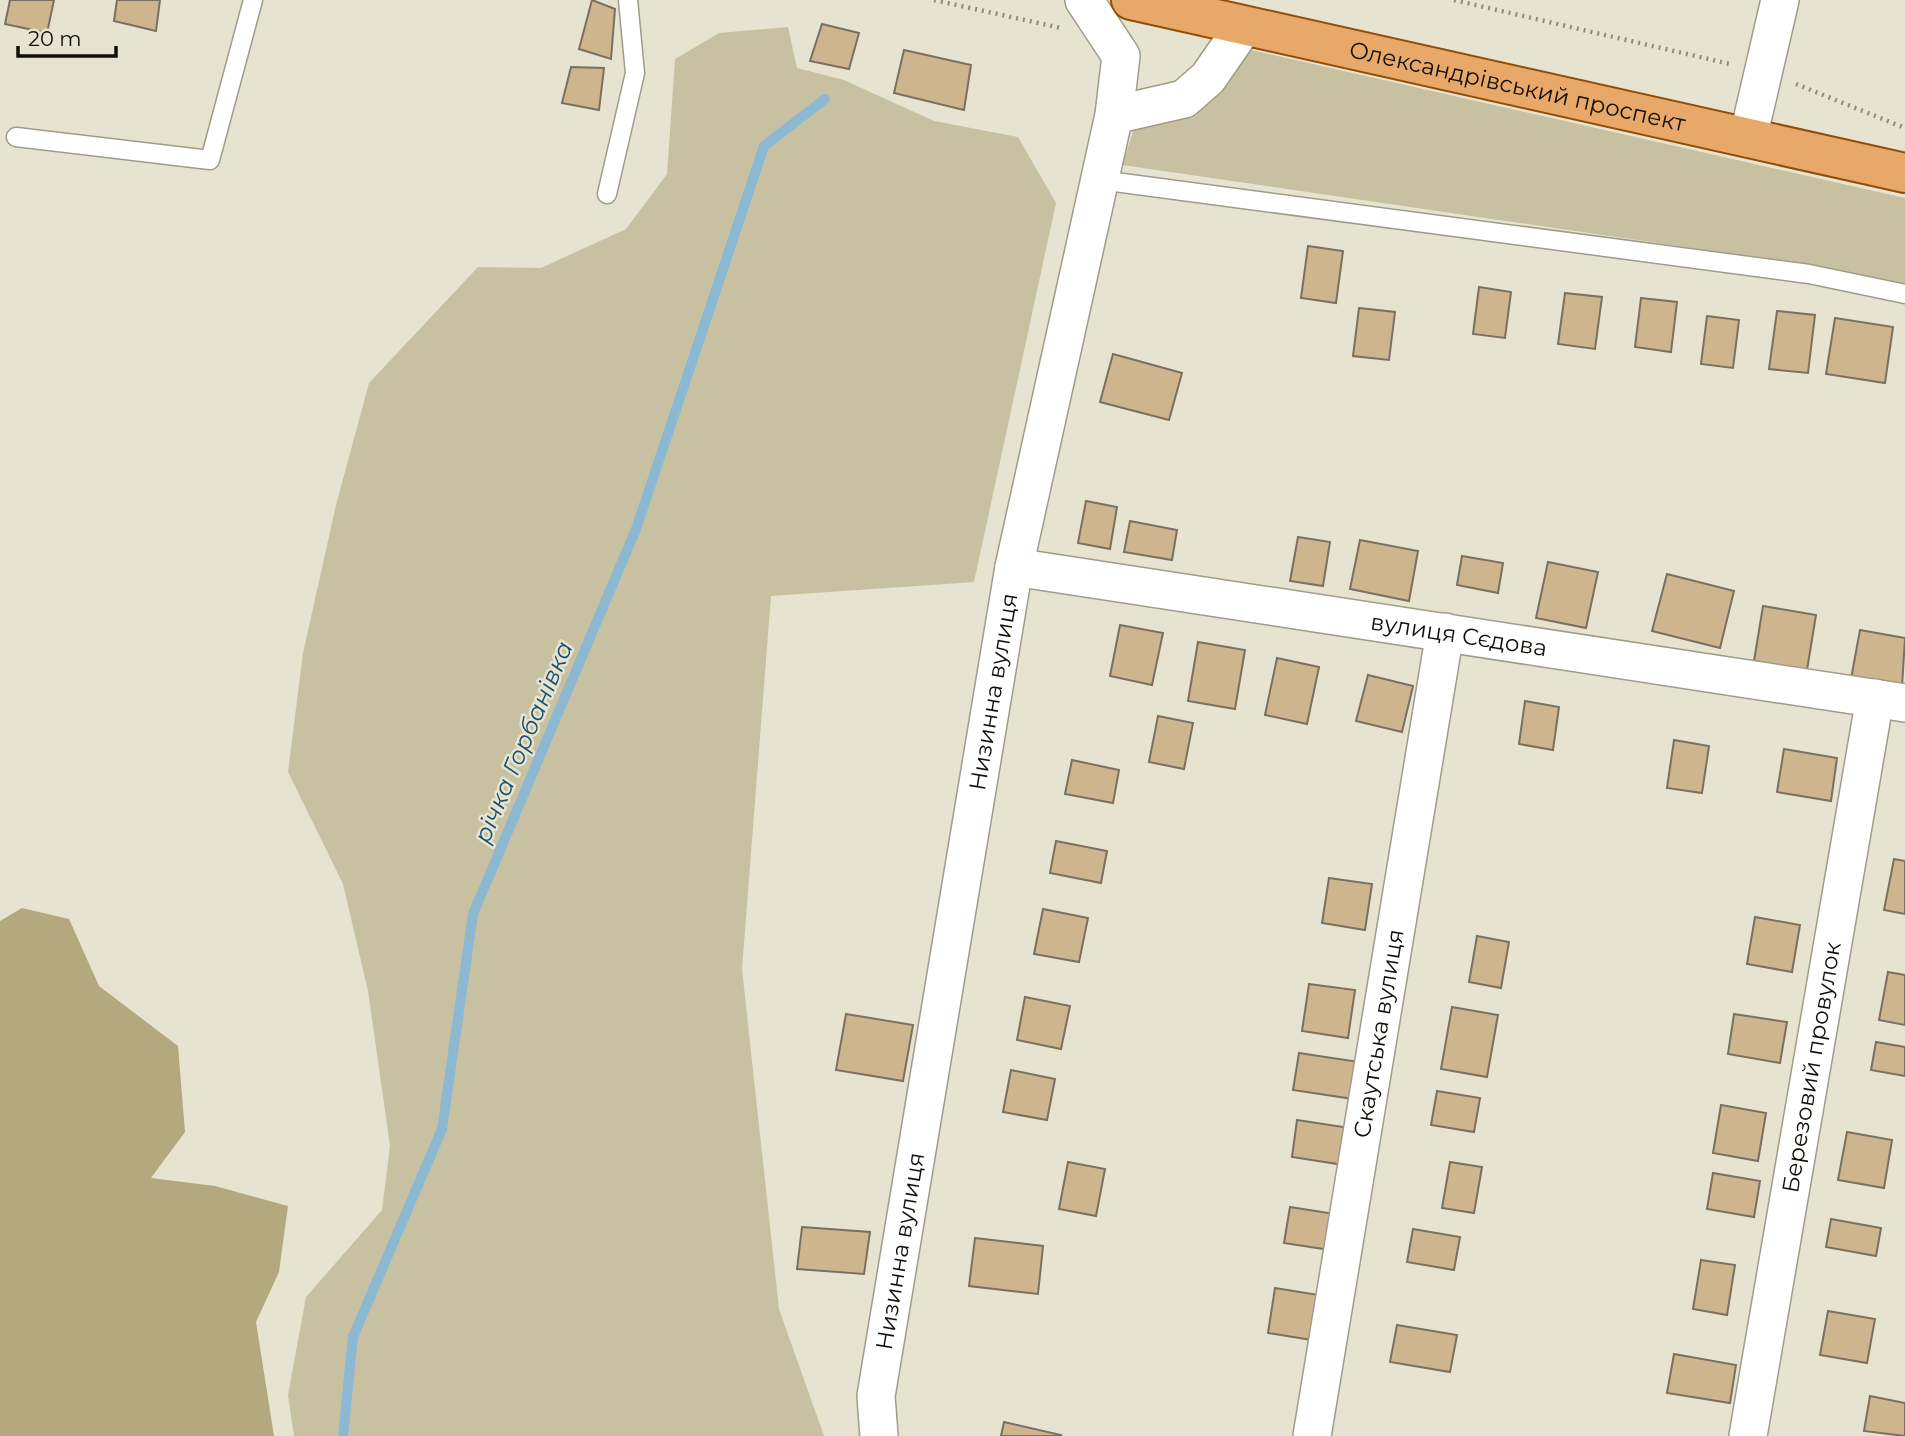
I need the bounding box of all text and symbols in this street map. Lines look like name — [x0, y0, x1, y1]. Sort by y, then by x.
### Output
scale bar — [18, 14, 116, 58]
text: 20 m — [28, 26, 82, 51]
street label: Олександрівський проспект — [1347, 35, 1688, 138]
street label: Низинна вулиця — [963, 591, 1023, 793]
street label: вулиця Сєдова — [1369, 608, 1549, 662]
water label: річка Горбанівка — [467, 637, 579, 847]
street label: Скаутська вулиця — [1348, 927, 1410, 1140]
street label: Березовий провулок — [1776, 939, 1847, 1195]
street label: Низинна вулиця — [870, 1150, 930, 1352]

